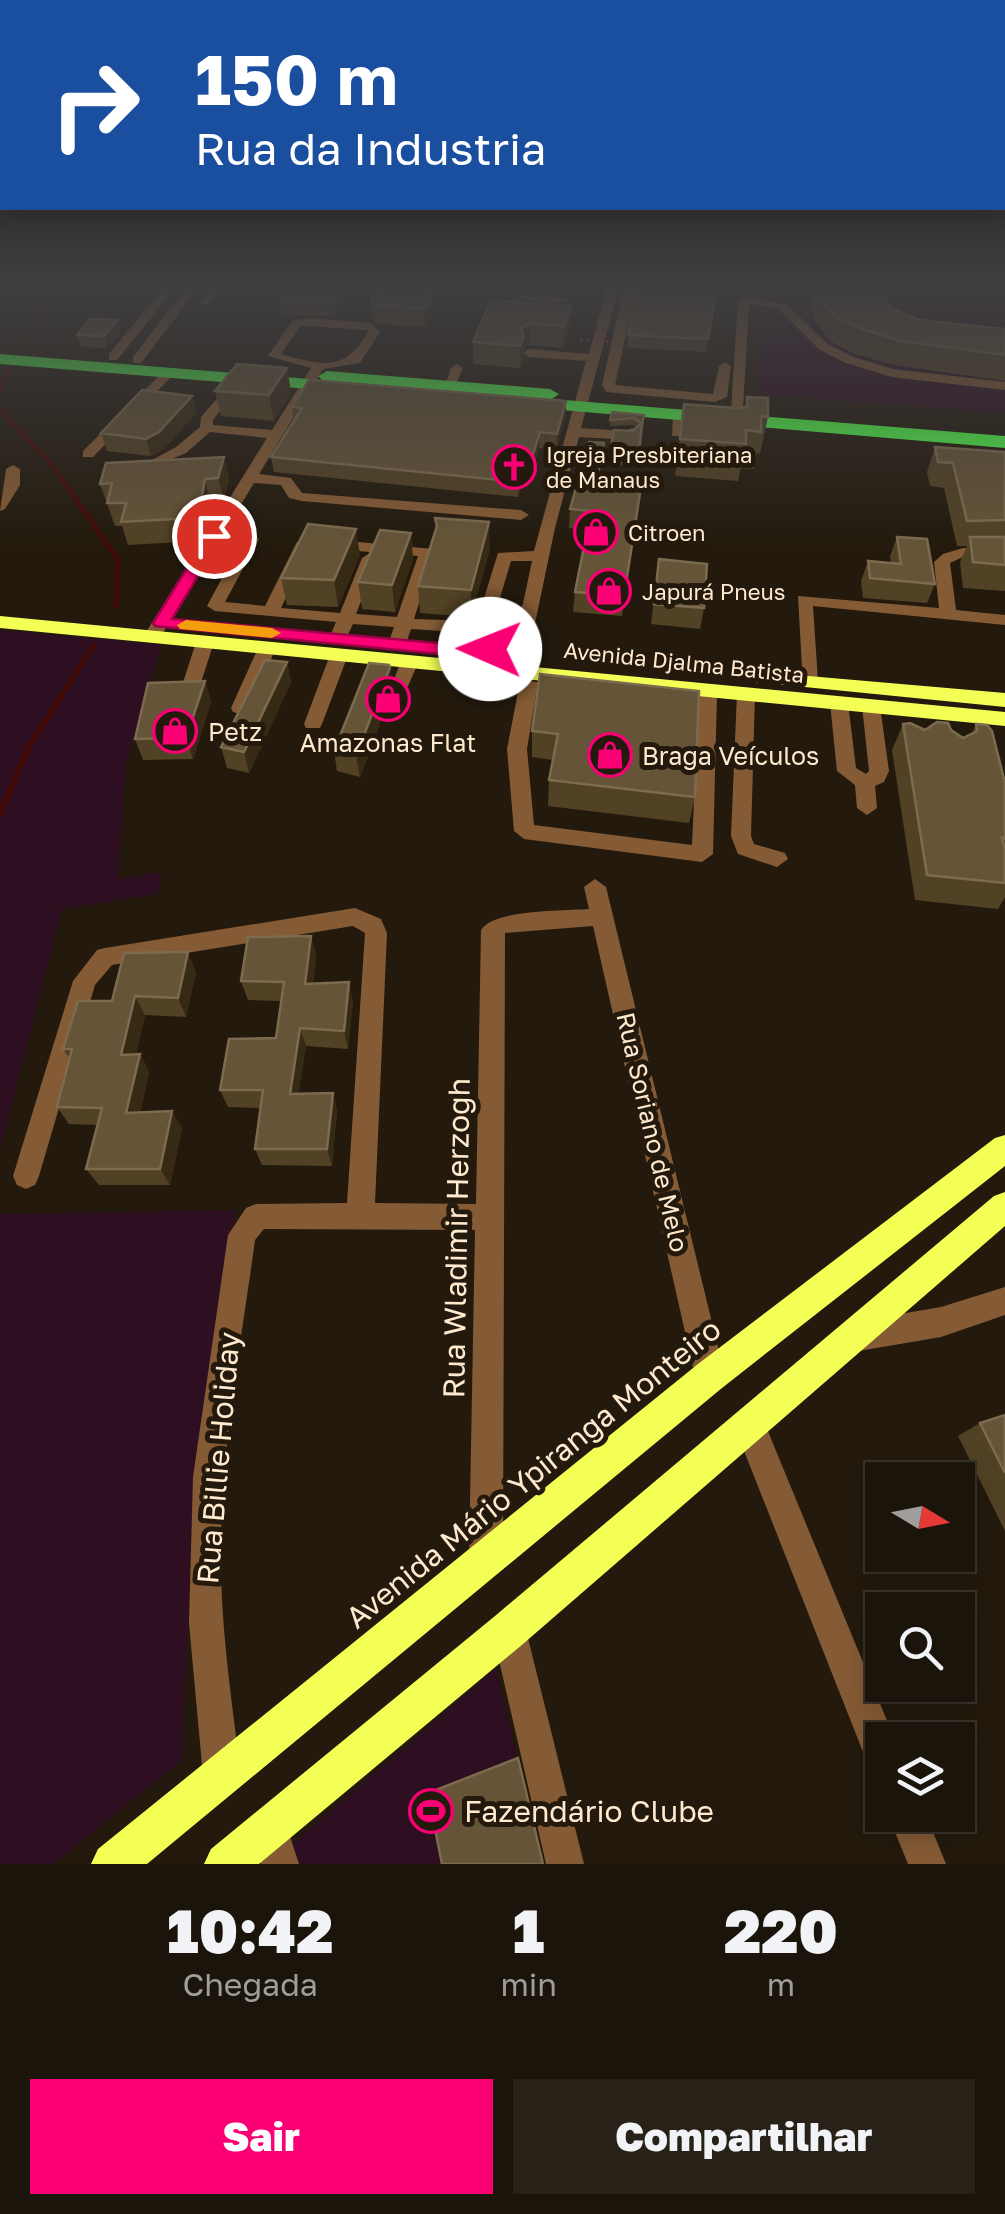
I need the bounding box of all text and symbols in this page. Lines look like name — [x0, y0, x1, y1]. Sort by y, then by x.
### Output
text: 150 m — [195, 36, 398, 120]
icon: right — [30, 40, 160, 170]
text: Rua da Industria — [195, 121, 547, 175]
place label: Igreja Presbiteriana de Manaus — [546, 441, 752, 493]
church icon: Igreja Presbiteriana de Manaus — [491, 444, 537, 490]
pin — [172, 494, 257, 579]
icon: arrive — [187, 509, 242, 564]
shop icon: Citroen — [573, 509, 619, 555]
place label: Citroen — [628, 519, 706, 546]
shop icon: Japurá Pneus — [586, 568, 632, 614]
place label: Japurá Pneus — [642, 578, 785, 605]
position arrow — [438, 597, 542, 701]
street label: Avenida Djalma Batista — [562, 636, 806, 688]
shop icon: Amazonas Flat — [365, 676, 411, 722]
shop icon: Petz — [152, 708, 198, 754]
place label: Petz — [208, 716, 262, 747]
place label: Amazonas Flat — [300, 727, 476, 758]
shop icon: Braga Veículos — [587, 732, 633, 778]
place label: Braga Veículos — [642, 740, 819, 771]
street label: Rua Soriano de Melo — [610, 1009, 696, 1255]
street label: Rua Wladimir Herzogh — [435, 1077, 477, 1399]
street label: Avenida Mário Ypiranga Monteiro — [338, 1311, 728, 1635]
street label: Rua Billie Holiday — [189, 1330, 247, 1585]
north arrow — [865, 1462, 975, 1572]
map controls — [865, 1462, 975, 1832]
button: search — [865, 1592, 975, 1702]
button: layers — [865, 1722, 975, 1832]
sports icon: Fazendário Clube — [408, 1788, 454, 1834]
place label: Fazendário Clube — [464, 1793, 714, 1829]
text: 10:42 — [167, 1894, 333, 1966]
text: 1 — [513, 1894, 545, 1966]
text: 220 — [724, 1894, 838, 1966]
text: Chegada — [182, 1965, 318, 2003]
text: min — [500, 1965, 557, 2003]
text: m — [767, 1965, 795, 2003]
button: Sair — [30, 2079, 493, 2194]
button: Compartilhar — [513, 2079, 975, 2194]

